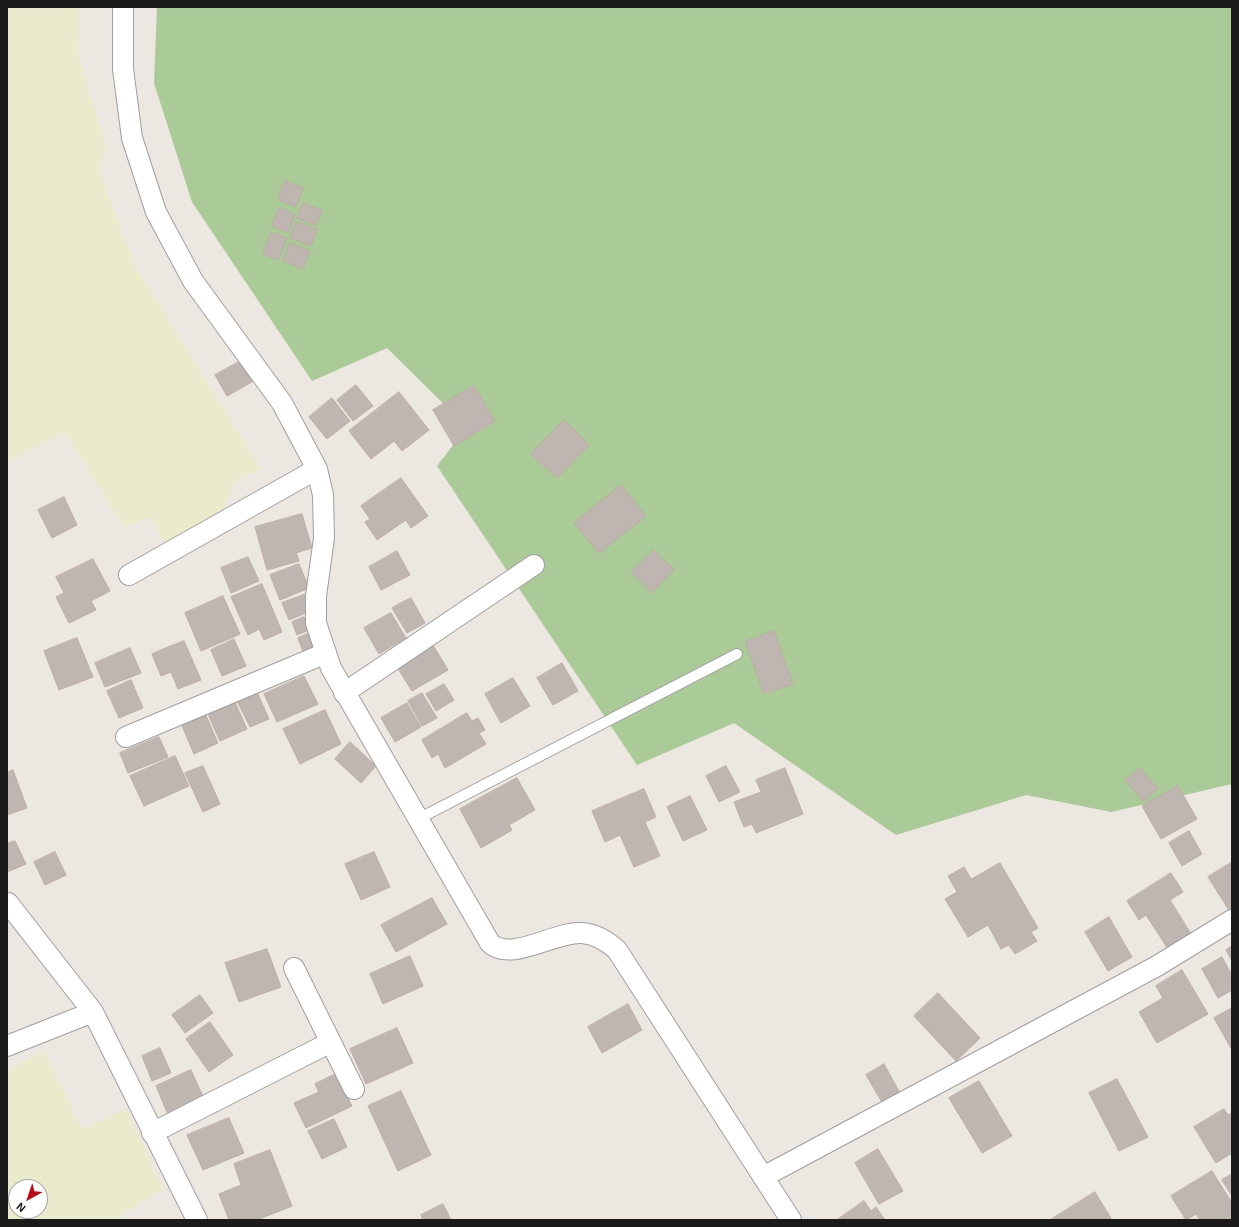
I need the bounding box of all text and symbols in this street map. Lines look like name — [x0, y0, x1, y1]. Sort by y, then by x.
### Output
north arrow — [8, 1179, 48, 1219]
text: N — [13, 1200, 28, 1215]

